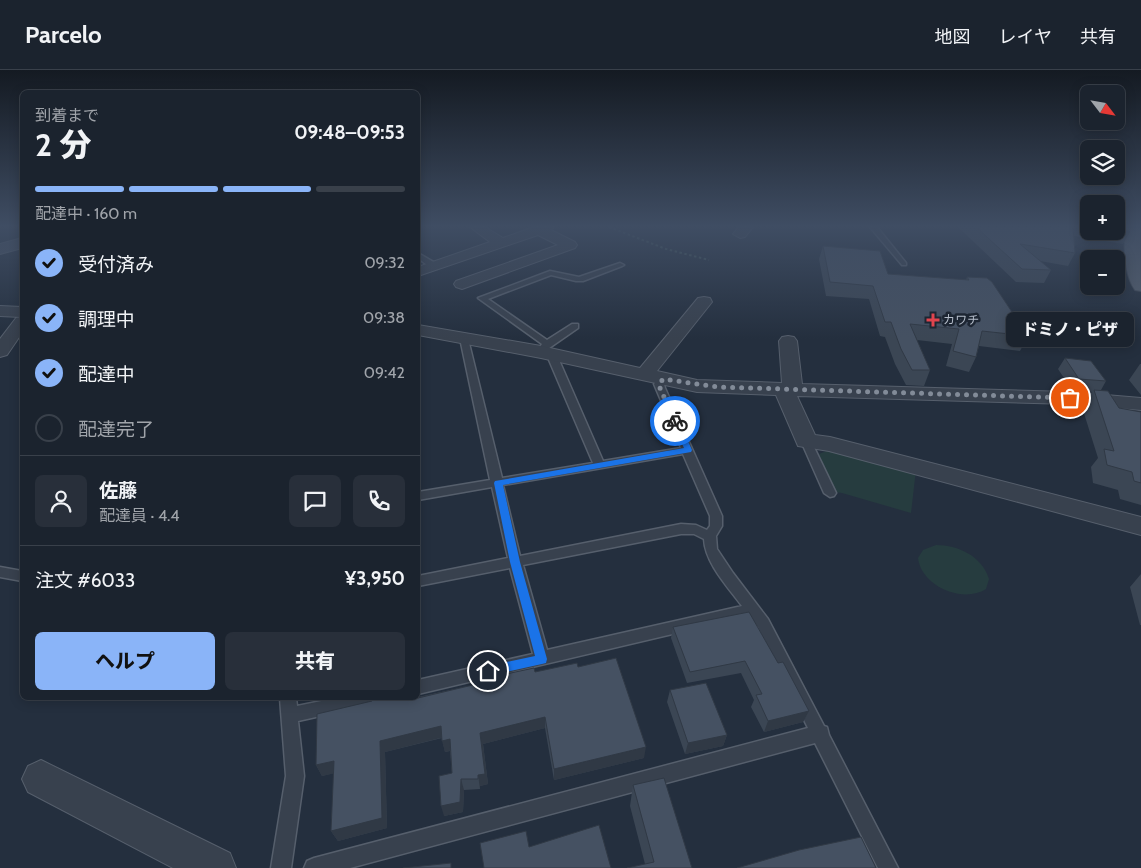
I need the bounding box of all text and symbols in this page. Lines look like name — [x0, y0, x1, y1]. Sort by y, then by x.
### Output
text: Parcelo — [25, 20, 102, 49]
text: 地図 — [935, 26, 971, 48]
text: レイヤ — [999, 26, 1052, 48]
text: 共有 — [1080, 26, 1116, 48]
north arrow — [1080, 85, 1125, 130]
map controls — [1080, 85, 1125, 295]
text: 到着まで — [35, 106, 99, 125]
text: 09:48–09:53 — [294, 121, 405, 144]
text: 2 分 — [35, 125, 91, 164]
button: layers — [1080, 140, 1125, 185]
button: + — [1080, 195, 1125, 240]
text: 配達中 · 160 m — [35, 204, 137, 223]
icon: check — [35, 249, 63, 277]
button: − — [1080, 250, 1125, 295]
text: 受付済み — [78, 253, 154, 276]
text: 09:32 — [364, 253, 405, 272]
icon: check — [35, 304, 63, 332]
text: 調理中 — [78, 308, 135, 331]
text: 09:38 — [363, 308, 405, 327]
place label: カワチ — [943, 312, 979, 327]
callout: ドミノ・ピザ — [1006, 313, 1134, 348]
marker: カワチ — [927, 314, 939, 326]
text: ドミノ・ピザ — [1022, 320, 1118, 339]
icon: check — [35, 359, 63, 387]
text: 配達中 — [78, 363, 135, 386]
text: 09:42 — [364, 363, 405, 382]
pin — [1049, 377, 1091, 419]
icon: bag — [1056, 384, 1084, 412]
courier — [650, 396, 700, 446]
icon: bike — [661, 407, 689, 435]
text: 配達完了 — [78, 418, 154, 441]
button: person — [35, 475, 87, 527]
button: chat — [289, 475, 341, 527]
button: phone — [353, 475, 405, 527]
text: 佐藤 — [99, 479, 137, 502]
text: 配達員 · 4.4 — [99, 506, 180, 525]
text: ¥3,950 — [345, 567, 405, 590]
text: 注文 #6033 — [35, 569, 135, 592]
button: ヘルプ — [35, 632, 215, 690]
button: 共有 — [225, 632, 405, 690]
pin — [467, 650, 509, 692]
icon: home — [474, 657, 502, 685]

